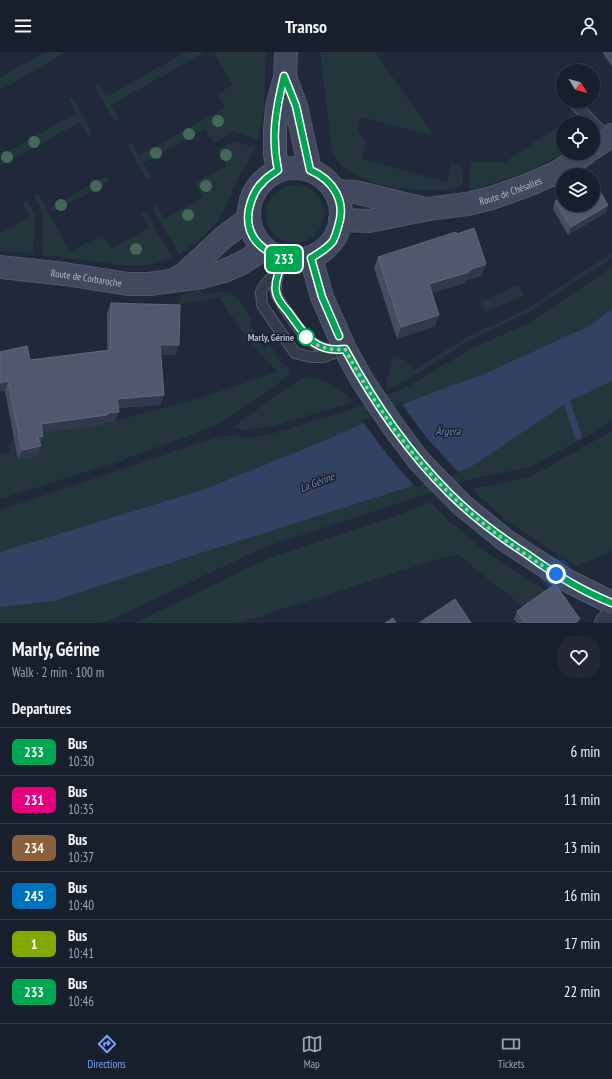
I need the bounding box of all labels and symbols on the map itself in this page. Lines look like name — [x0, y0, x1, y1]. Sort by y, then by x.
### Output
north arrow — [556, 64, 600, 108]
street label: Route de Chésalles — [478, 173, 544, 207]
line badge: 233 — [261, 246, 307, 272]
street label: Route de Corbaroche — [50, 266, 123, 289]
marker: Marly, Gérine — [297, 328, 315, 346]
place label: Marly, Gérine — [248, 331, 294, 344]
water label: Ärgera — [436, 424, 461, 438]
water label: La Gérine — [298, 469, 338, 495]
your location — [546, 564, 566, 584]

